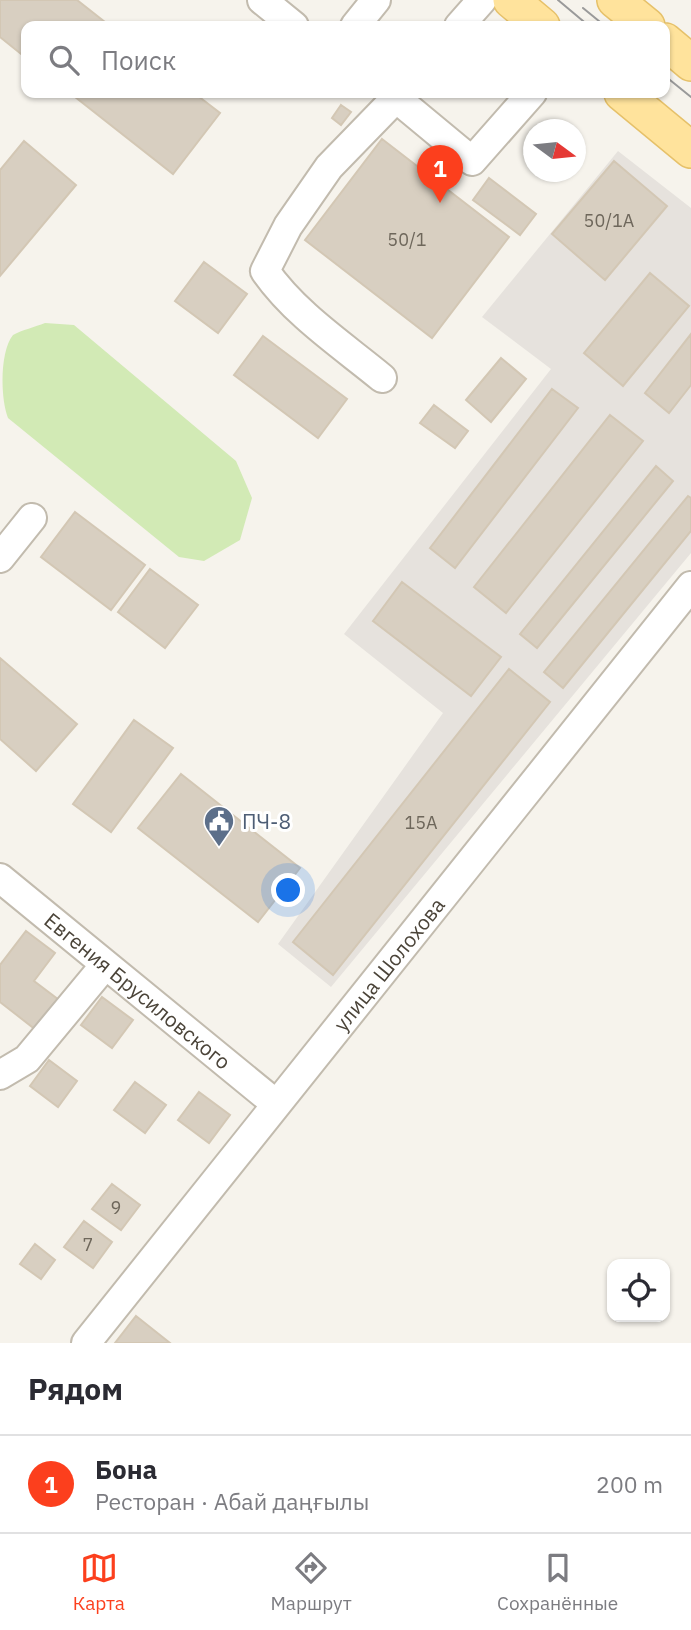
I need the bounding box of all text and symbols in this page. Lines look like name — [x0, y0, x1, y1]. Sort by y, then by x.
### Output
search box — [21, 21, 670, 98]
icon: search — [45, 41, 83, 79]
text: Поиск — [101, 43, 176, 77]
north arrow — [523, 119, 586, 182]
pin: 1 — [417, 145, 463, 203]
house number: 50/1А — [584, 209, 635, 232]
house number: 50/1 — [387, 228, 427, 251]
public building icon: ПЧ-8 — [202, 804, 236, 848]
place label: ПЧ-8 — [242, 807, 291, 835]
house number: 15А — [404, 811, 438, 834]
your location — [271, 873, 305, 907]
street label: улица Шолохова — [327, 892, 451, 1037]
street label: Евгения Брусиловского — [39, 906, 237, 1075]
house number: 9 — [111, 1196, 121, 1219]
house number: 7 — [83, 1233, 93, 1256]
map controls — [607, 1259, 670, 1322]
button: locate — [607, 1259, 670, 1322]
text: Рядом — [28, 1369, 123, 1408]
text: Бона — [95, 1452, 157, 1486]
text: 1 — [44, 1469, 58, 1499]
text: 200 m — [596, 1469, 663, 1499]
text: Ресторан · Абай даңғылы — [95, 1486, 369, 1516]
tab: Карта — [73, 1549, 125, 1615]
tab: Маршрут — [270, 1549, 352, 1615]
tab: Сохранённые — [497, 1549, 618, 1615]

